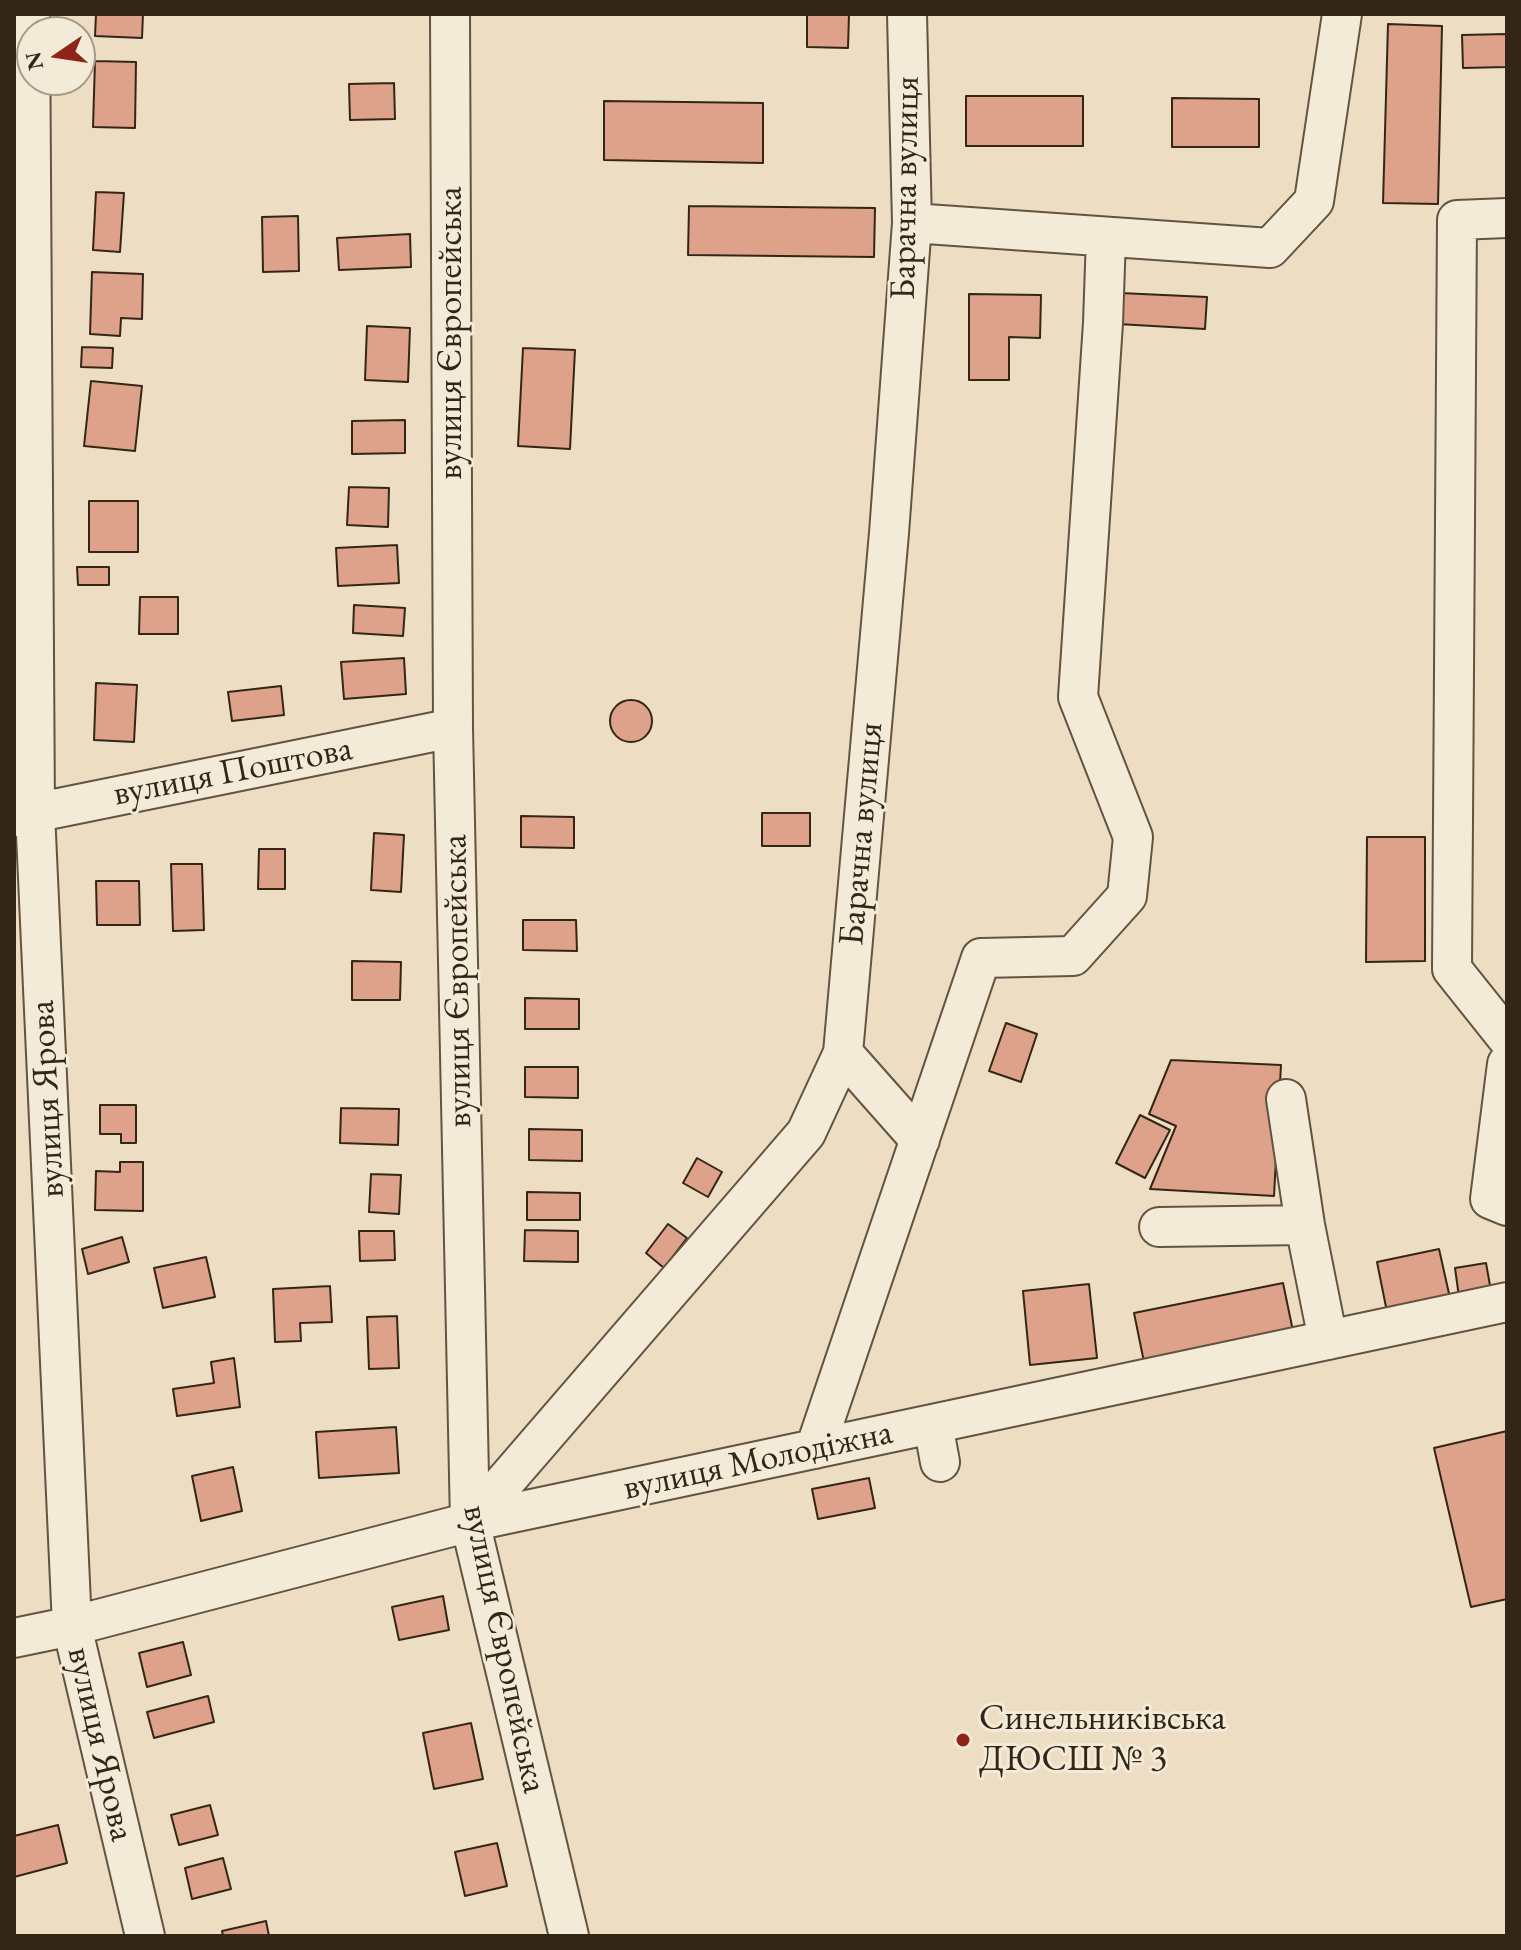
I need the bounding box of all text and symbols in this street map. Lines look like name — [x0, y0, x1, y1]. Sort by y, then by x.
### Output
north arrow — [16, 16, 96, 96]
text: N — [18, 49, 50, 73]
street label: Барачна вулиця — [882, 76, 930, 300]
street label: вулиця Європейська — [429, 186, 473, 480]
street label: Барачна вулиця — [831, 721, 893, 947]
street label: вулиця Поштова — [110, 728, 356, 816]
street label: вулиця Європейська — [434, 834, 482, 1128]
street label: вулиця Ярова — [21, 999, 75, 1199]
street label: вулиця Молодіжна — [619, 1411, 897, 1511]
street label: вулиця Європейська — [452, 1501, 556, 1797]
street label: вулиця Ярова — [57, 1643, 143, 1845]
place label: Синельниківська ДЮСШ № 3 — [979, 1697, 1226, 1782]
marker: Синельниківська ДЮСШ № 3 — [954, 1731, 972, 1749]

